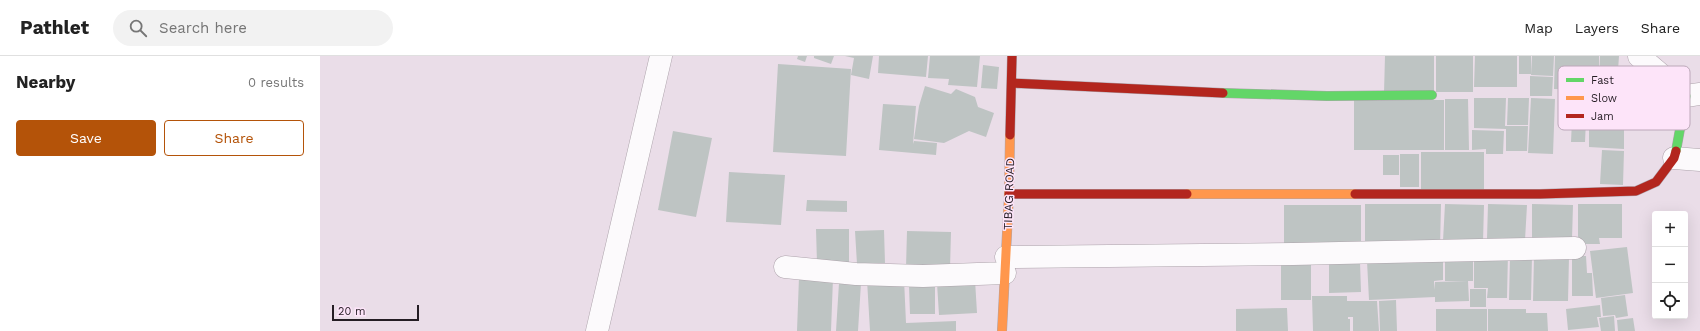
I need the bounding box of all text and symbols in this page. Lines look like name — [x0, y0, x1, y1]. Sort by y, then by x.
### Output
search box — [113, 10, 393, 46]
text: Pathlet — [20, 16, 89, 39]
icon: search — [127, 17, 149, 39]
text: Search here — [159, 19, 247, 37]
text: Map — [1524, 20, 1553, 36]
text: Layers — [1575, 20, 1619, 36]
text: Share — [1641, 20, 1680, 36]
legend — [1558, 66, 1690, 130]
text: Nearby — [16, 72, 75, 92]
text: Fast — [1591, 74, 1614, 87]
text: 0 results — [248, 75, 304, 90]
text: Slow — [1591, 92, 1617, 105]
text: Jam — [1591, 110, 1614, 123]
button: Save — [16, 120, 156, 156]
button: Share — [164, 120, 304, 156]
street label: TIBAG ROAD — [1001, 158, 1017, 230]
map controls — [1652, 211, 1688, 319]
button: + — [1652, 211, 1688, 247]
button: − — [1652, 247, 1688, 283]
button: locate — [1652, 283, 1688, 319]
scale bar — [332, 303, 419, 322]
text: 20 m — [338, 305, 366, 318]

